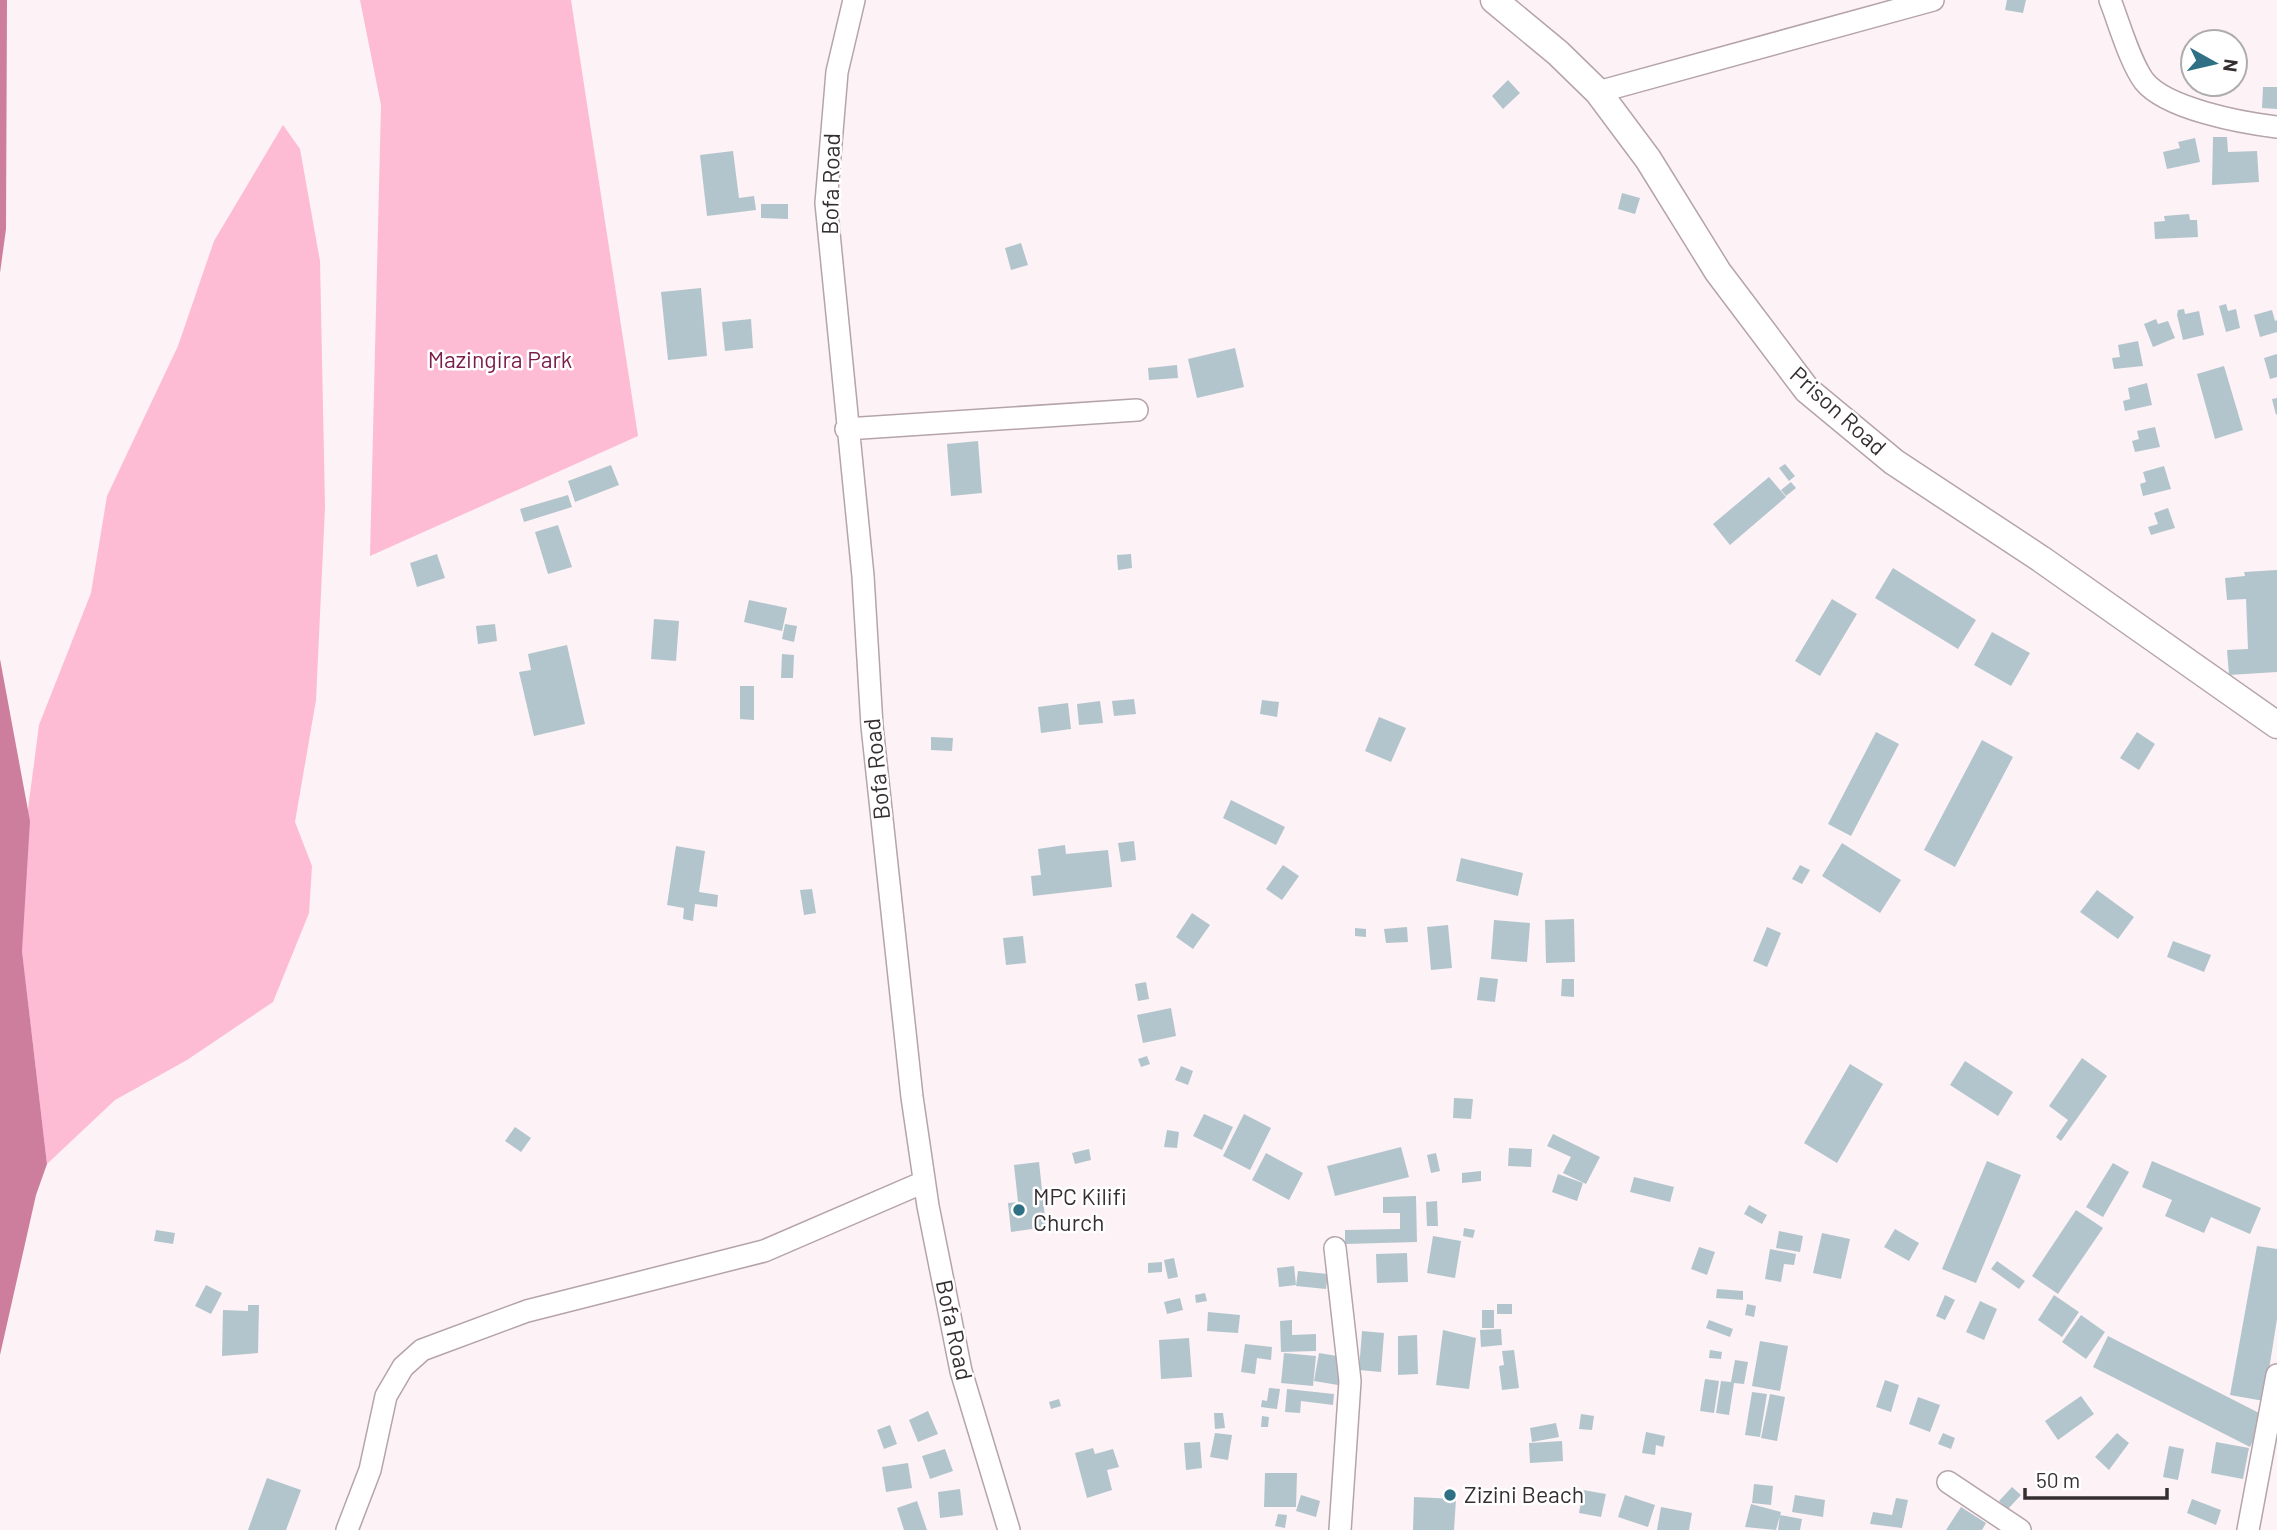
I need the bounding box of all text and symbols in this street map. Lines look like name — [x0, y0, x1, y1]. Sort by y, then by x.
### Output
north arrow — [2179, 28, 2249, 98]
text: N — [2219, 58, 2244, 73]
street label: Bofa Road — [815, 133, 845, 235]
park label: Mazingira Park — [428, 345, 572, 373]
street label: Prison Road — [1785, 360, 1892, 461]
street label: Bofa Road — [857, 717, 895, 821]
place label: MPC Kilifi Church — [1033, 1182, 1127, 1236]
marker: MPC Kilifi Church — [1011, 1202, 1027, 1218]
street label: Bofa Road — [931, 1277, 979, 1382]
scale bar — [2025, 1456, 2167, 1500]
text: 50 m — [2036, 1467, 2080, 1492]
place label: Zizini Beach — [1464, 1480, 1584, 1508]
marker: Zizini Beach — [1442, 1487, 1458, 1503]

